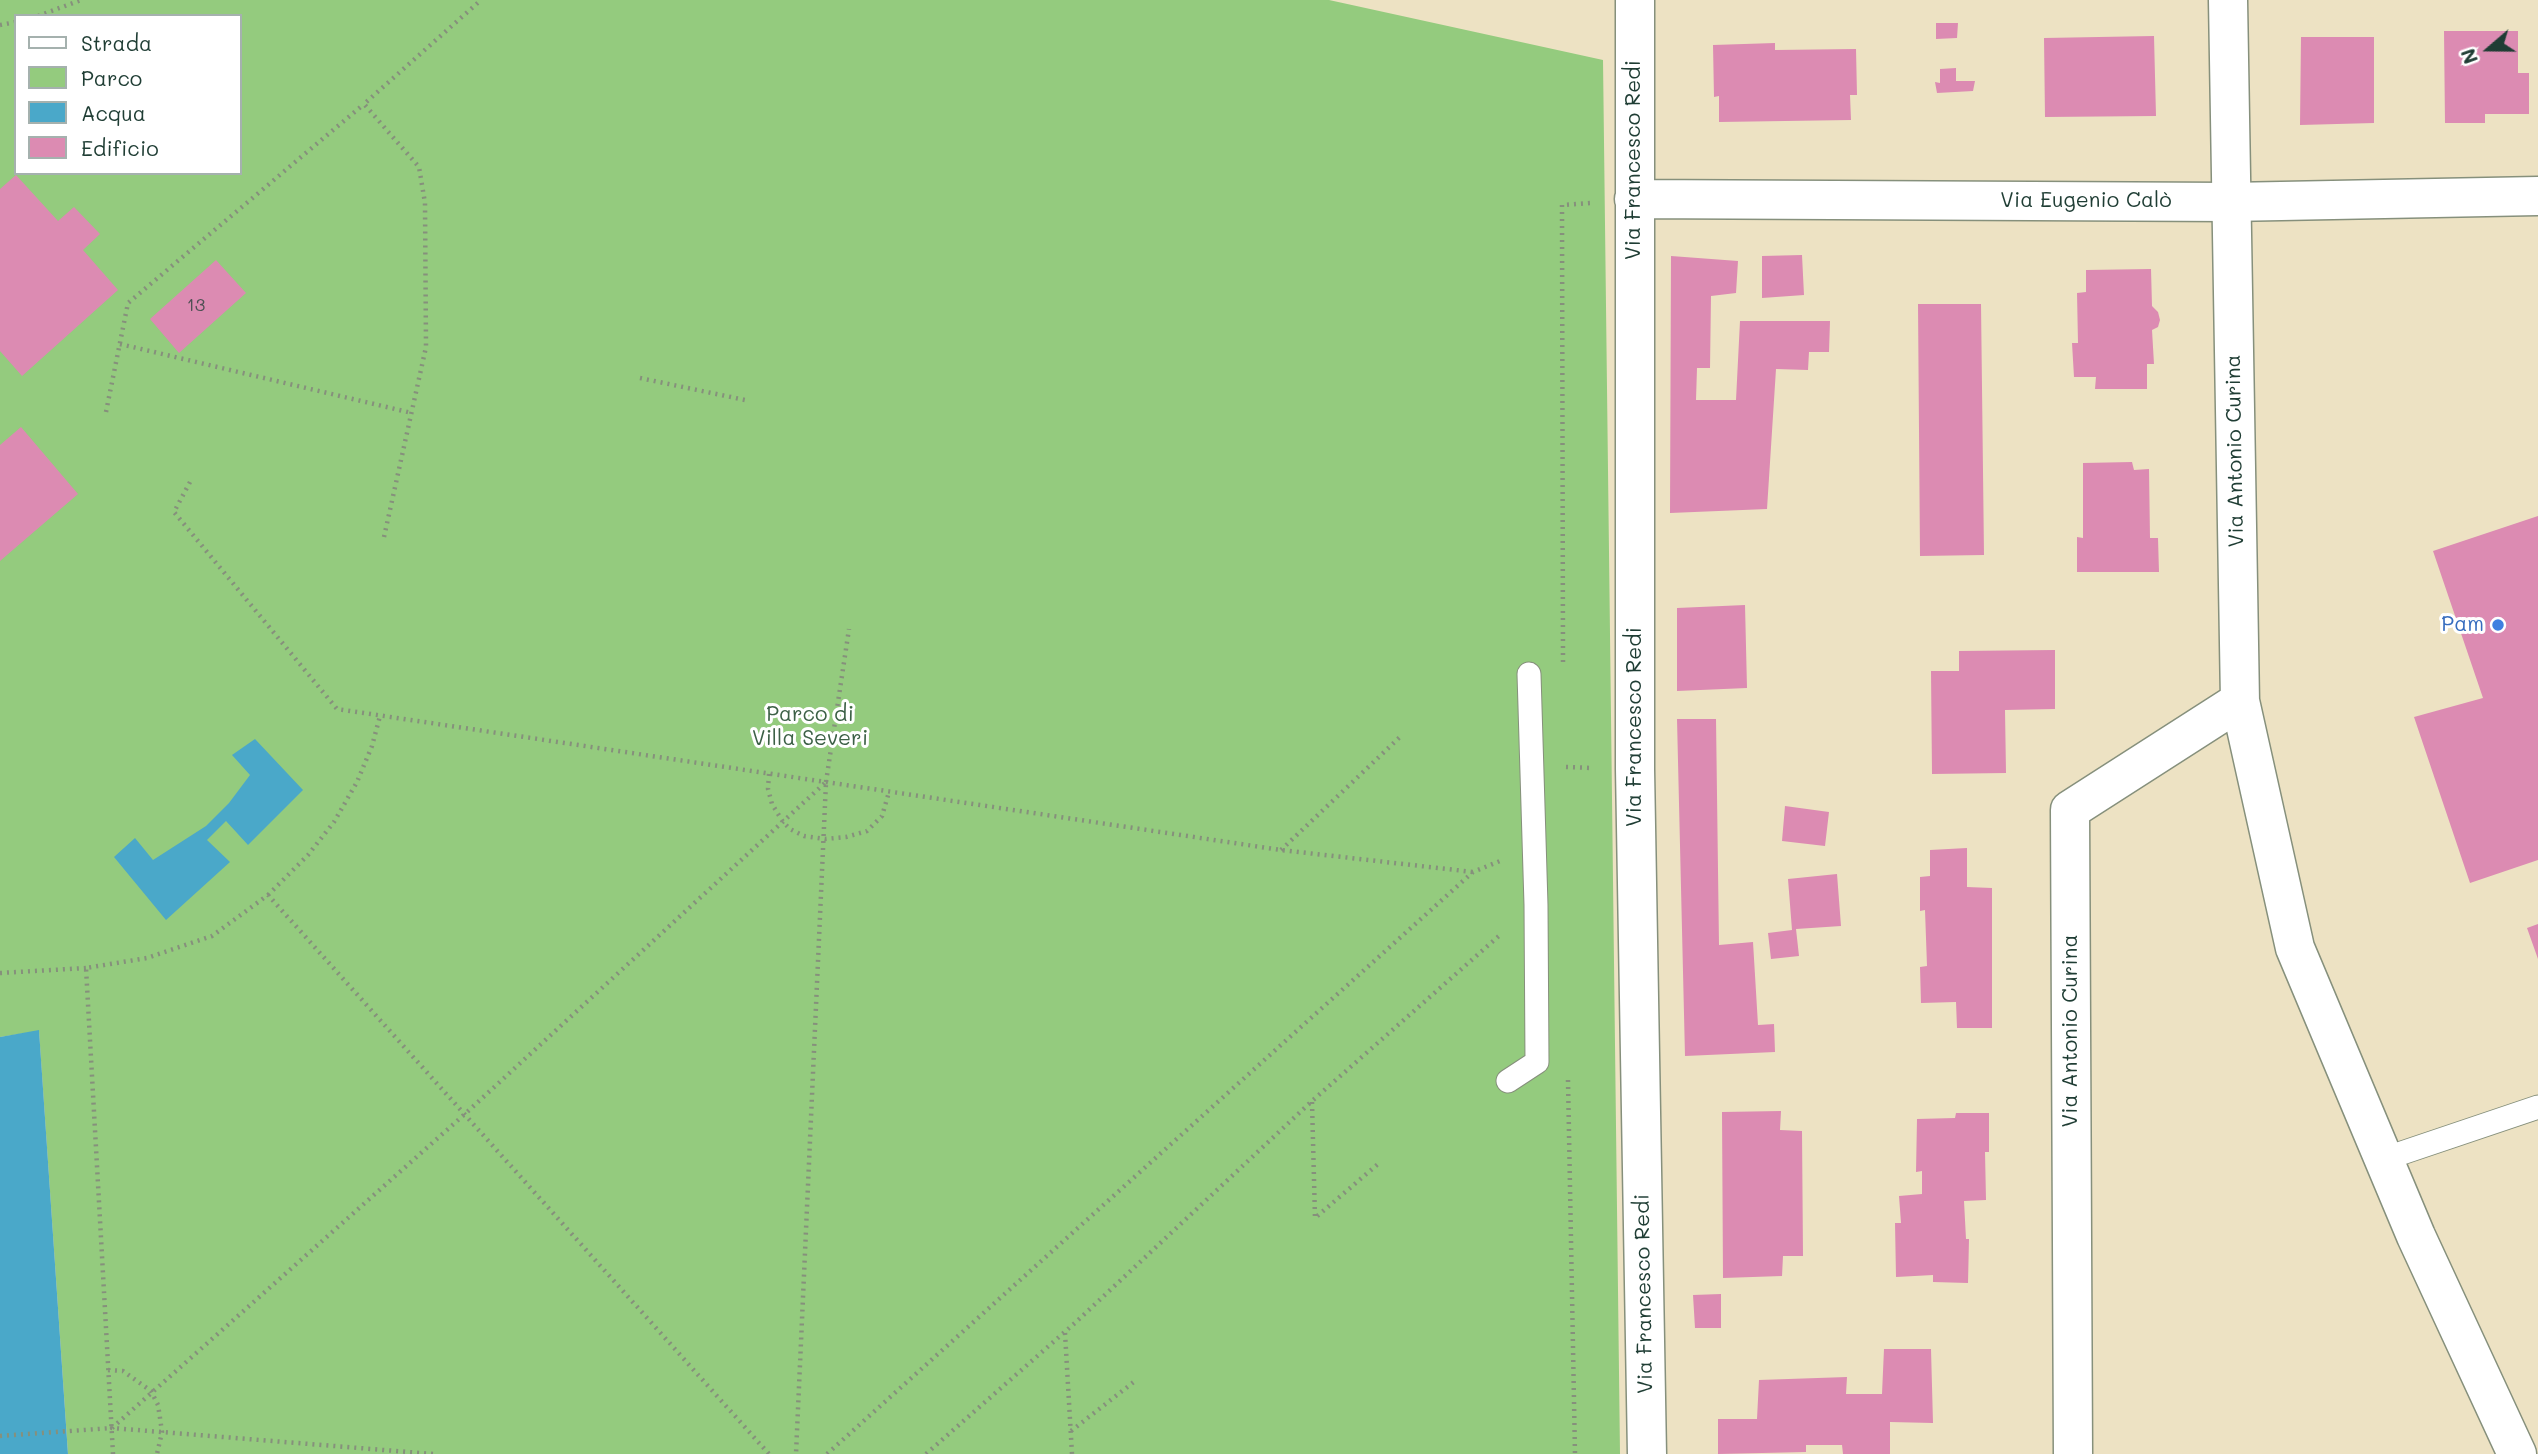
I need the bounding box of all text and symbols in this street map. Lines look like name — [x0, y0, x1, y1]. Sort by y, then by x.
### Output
legend — [14, 14, 242, 175]
north arrow — [2454, 14, 2524, 84]
text: Strada — [81, 29, 152, 56]
text: N — [2455, 45, 2483, 67]
street label: Via Francesco Redi — [1621, 60, 1647, 260]
text: Parco — [81, 64, 142, 91]
text: Acqua — [81, 99, 146, 126]
text: Edificio — [81, 134, 159, 161]
street label: Via Eugenio Calò — [2000, 188, 2172, 214]
house number: 13 — [187, 294, 205, 316]
street label: Via Antonio Curina — [2221, 354, 2249, 548]
place label: Pam — [2441, 612, 2484, 638]
marker: Pam — [2490, 617, 2506, 633]
street label: Via Francesco Redi — [1622, 627, 1648, 827]
park label: Parco di Villa Severi — [752, 702, 868, 752]
street label: Via Antonio Curina — [2058, 935, 2084, 1127]
street label: Via Francesco Redi — [1630, 1194, 1658, 1394]

